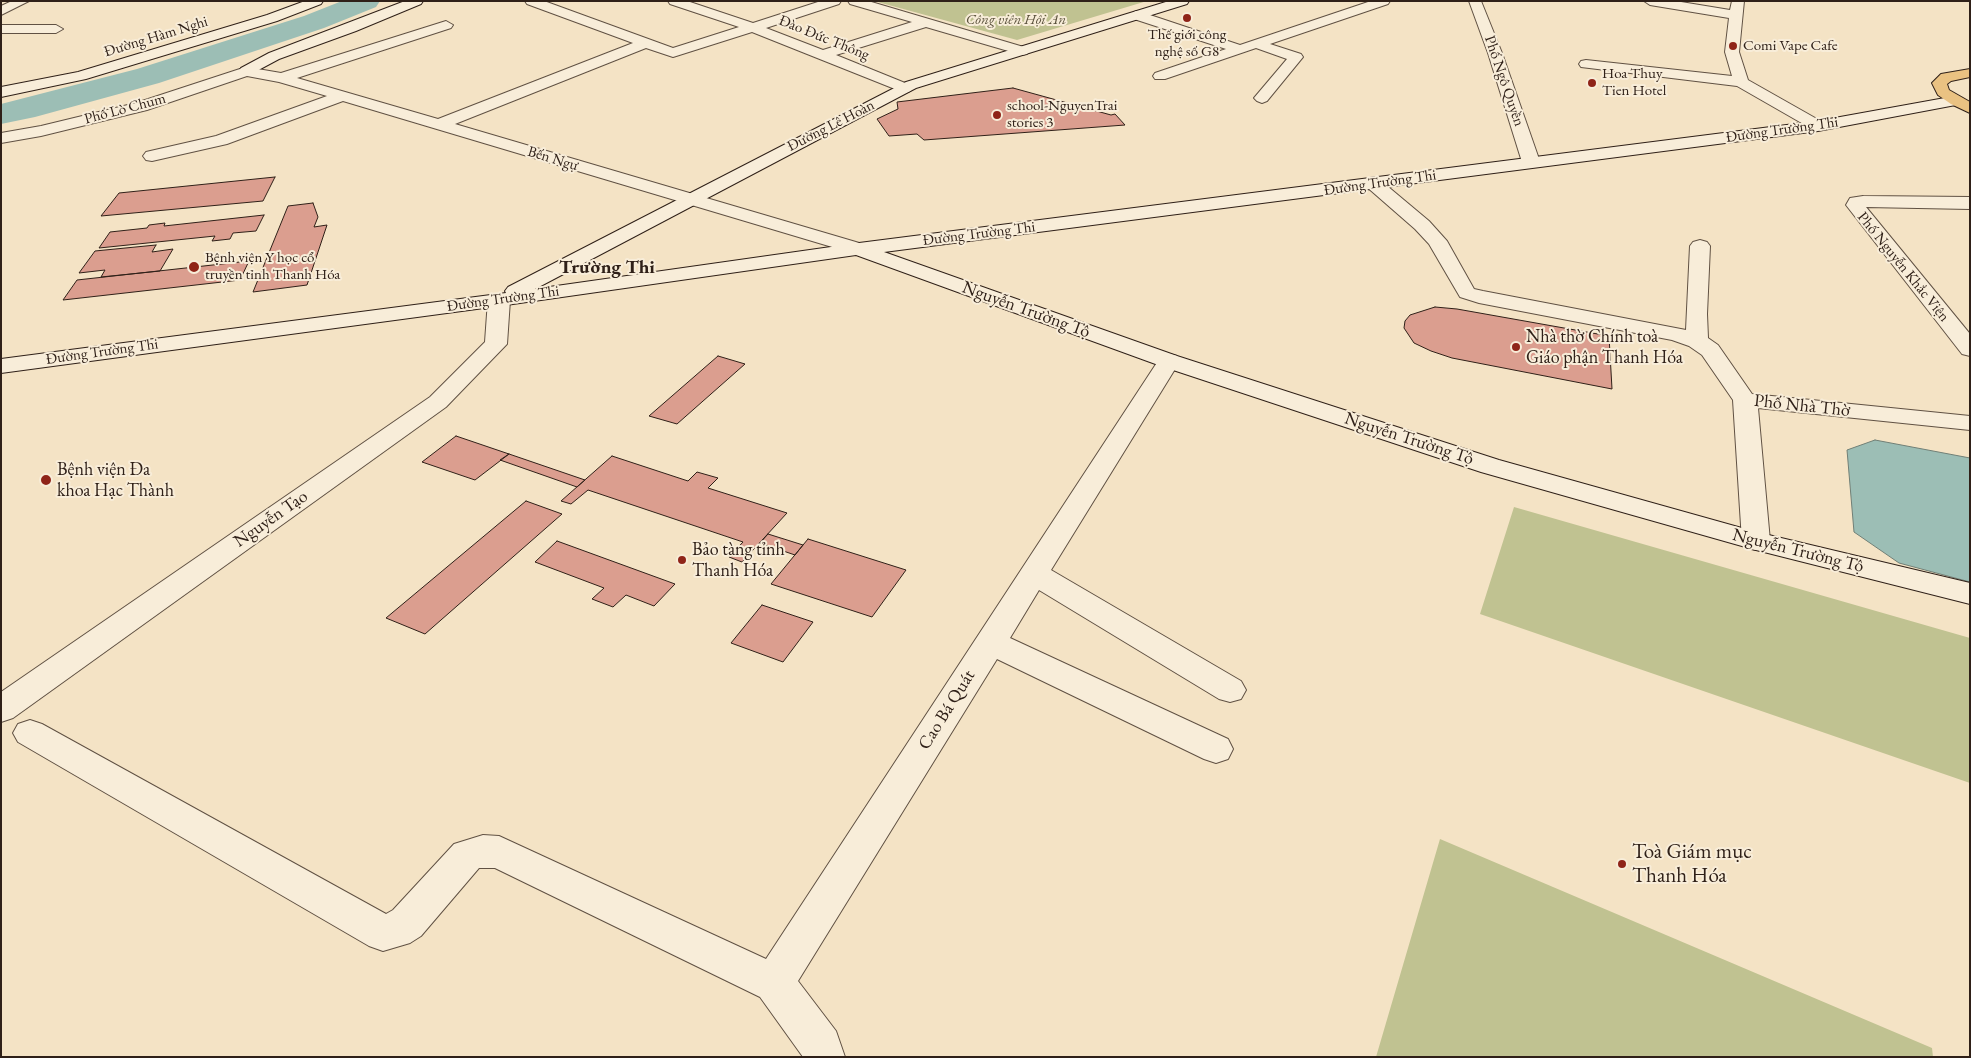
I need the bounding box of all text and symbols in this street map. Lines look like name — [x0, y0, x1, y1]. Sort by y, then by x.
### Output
park label: Công viên Hội An — [966, 11, 1066, 29]
street label: Đào Đức Thông — [776, 12, 872, 64]
marker: Thế giới công nghệ số G8 — [1181, 12, 1193, 24]
street label: Đường Hàm Nghi — [102, 13, 210, 61]
place label: Thế giới công nghệ số G8 — [1148, 26, 1226, 61]
street label: Phố Ngô Quyền — [1480, 33, 1528, 129]
place label: Comi Vape Cafe — [1743, 37, 1837, 55]
marker: Comi Vape Cafe — [1727, 40, 1739, 52]
place label: Hoa Thuy Tien Hotel — [1602, 65, 1666, 100]
marker: Hoa Thuy Tien Hotel — [1586, 77, 1598, 89]
street label: Phố Lò Chum — [82, 89, 168, 129]
street label: Đường Lê Hoàn — [784, 96, 878, 156]
place label: school-NguyenTrai stories 3 — [1007, 97, 1118, 132]
marker: school-NguyenTrai stories 3 — [991, 109, 1003, 121]
street label: Đường Trường Thi — [1725, 113, 1839, 147]
street label: Bến Ngự — [525, 143, 581, 175]
street label: Đường Trường Thi — [1323, 166, 1437, 200]
street label: Phố Nguyễn Khắc Viện — [1853, 209, 1953, 325]
street label: Đường Trường Thi — [922, 218, 1036, 250]
place label: Bệnh viện Y học cổ truyền tỉnh Thanh Hóa — [205, 249, 340, 284]
district label: Trường Thi — [559, 257, 655, 279]
marker: Bệnh viện Y học cổ truyền tỉnh Thanh Hóa — [187, 260, 201, 274]
street label: Nguyễn Trường Tộ — [959, 277, 1093, 343]
street label: Đường Trường Thi — [446, 282, 560, 316]
place label: Nhà thờ Chính toà Giáo phận Thanh Hóa — [1526, 326, 1683, 368]
street label: Đường Trường Thi — [45, 335, 159, 369]
marker: Nhà thờ Chính toà Giáo phận Thanh Hóa — [1510, 341, 1522, 353]
street label: Phố Nhà Thờ — [1753, 390, 1851, 422]
street label: Nguyễn Trường Tộ — [1342, 408, 1476, 470]
place label: Bệnh viện Đa khoa Hạc Thành — [57, 459, 174, 502]
marker: Bệnh viện Đa khoa Hạc Thành — [39, 473, 53, 487]
street label: Nguyễn Tạo — [230, 486, 312, 552]
street label: Nguyễn Trường Tộ — [1730, 524, 1866, 578]
place label: Bảo tàng tỉnh Thanh Hóa — [692, 539, 785, 582]
marker: Bảo tàng tỉnh Thanh Hóa — [676, 554, 688, 566]
street label: Cao Bá Quát — [914, 666, 980, 754]
place label: Toà Giám mục Thanh Hóa — [1632, 839, 1752, 889]
marker: Toà Giám mục Thanh Hóa — [1616, 858, 1628, 870]

